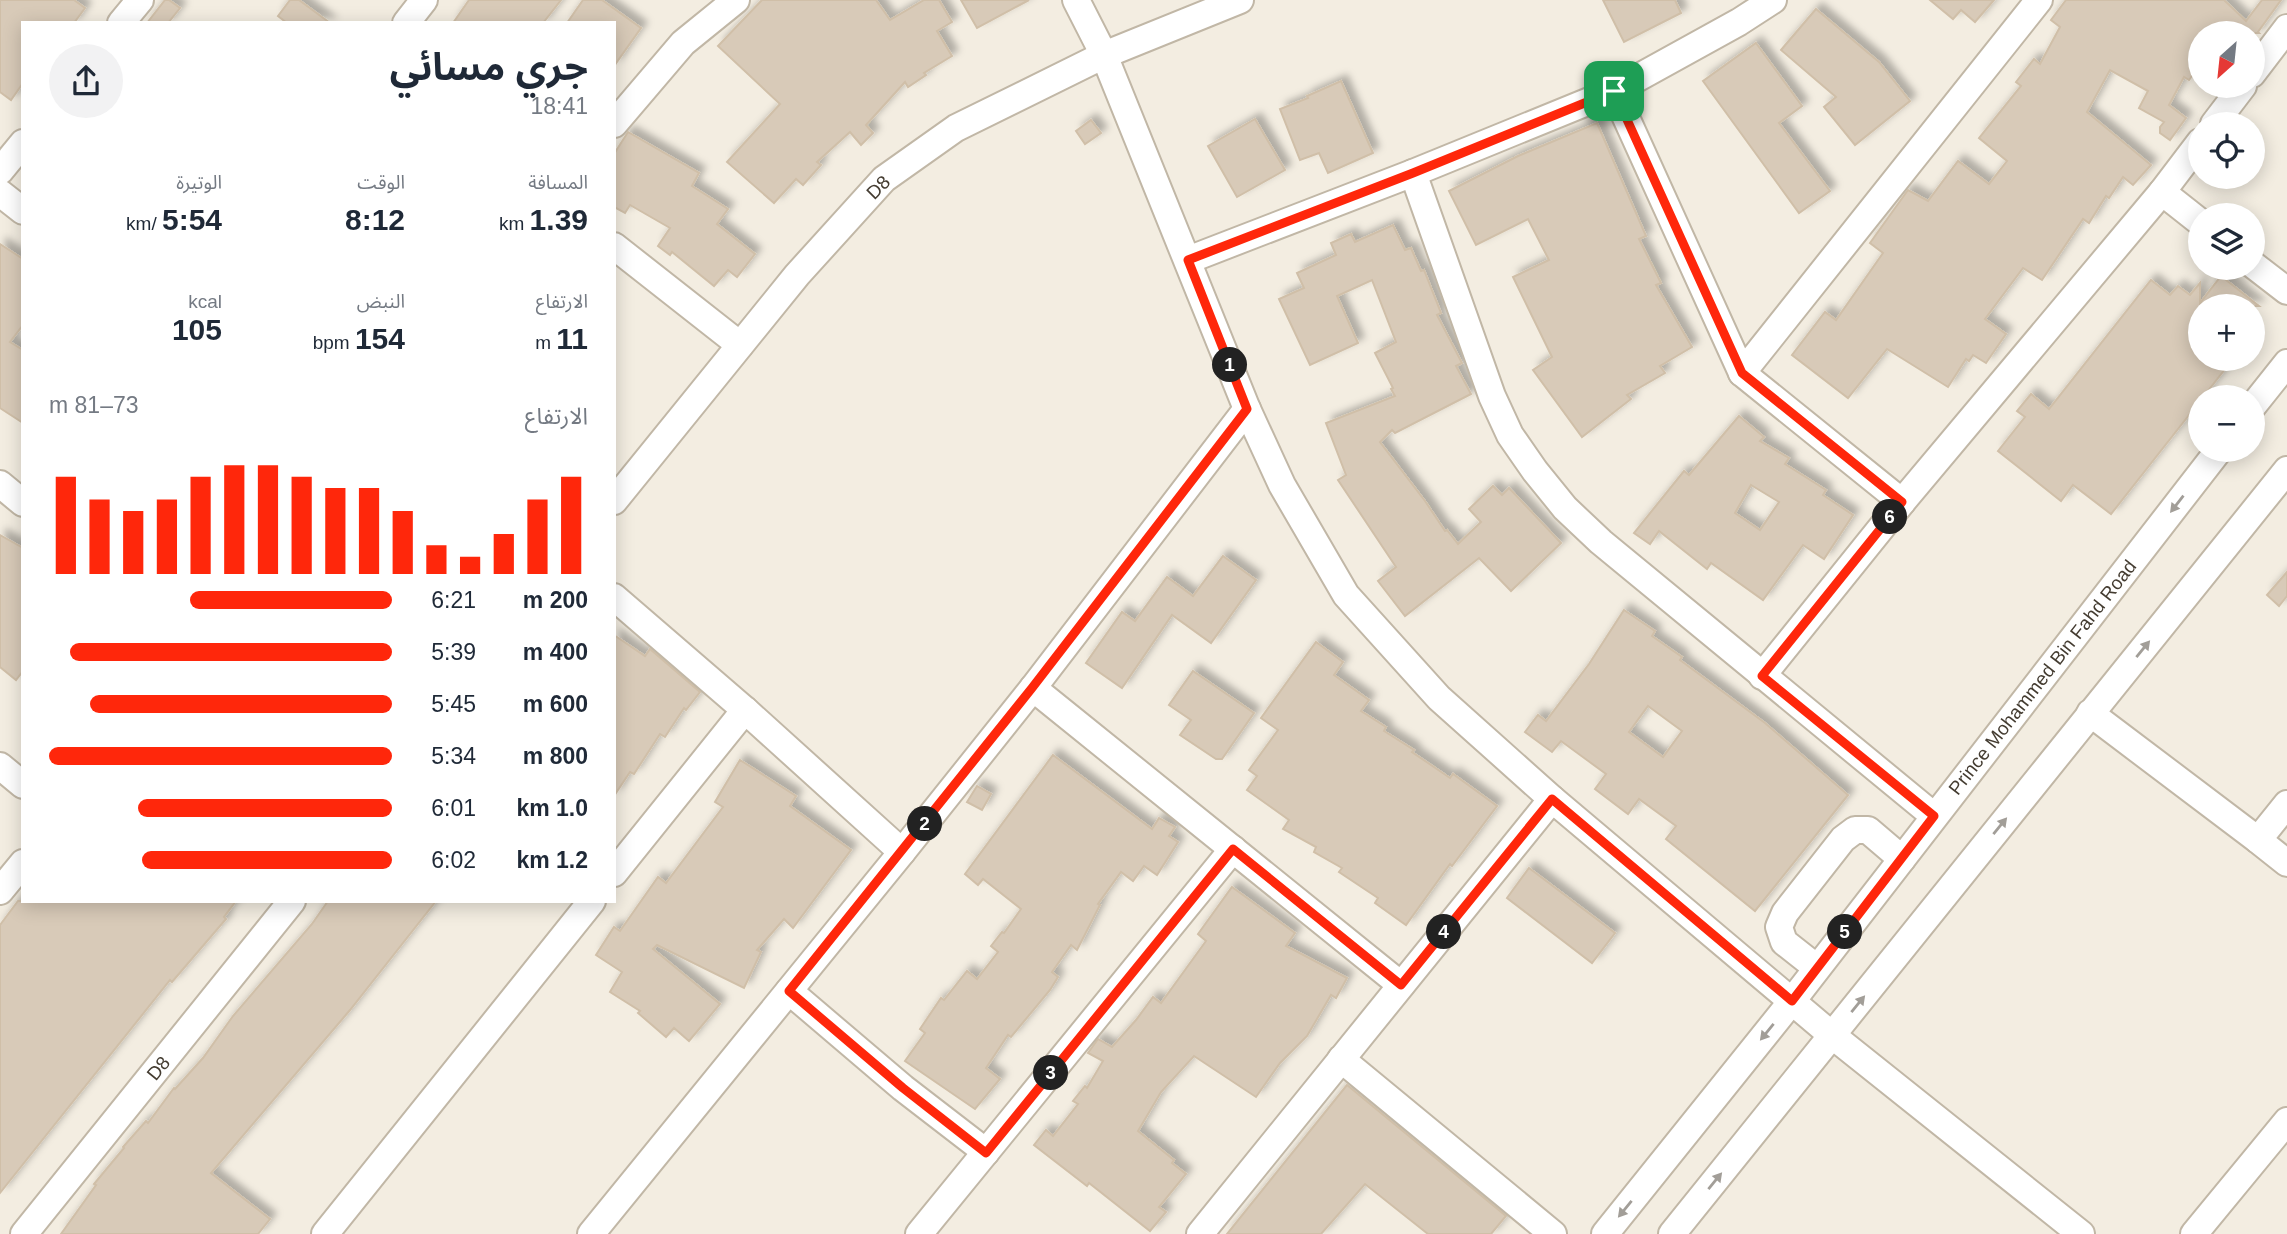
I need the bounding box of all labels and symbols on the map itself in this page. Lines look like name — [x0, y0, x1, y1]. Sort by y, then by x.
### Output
north arrow — [2188, 21, 2264, 98]
pin — [1584, 61, 1644, 121]
street label: D8 — [862, 171, 894, 203]
pin: 1 — [1212, 348, 1248, 382]
one-way arrow — [2170, 494, 2185, 512]
pin: 6 — [1872, 500, 1908, 534]
street label: Prince Mohammed Bin Fahd Road — [1944, 556, 2140, 799]
one-way arrow — [2135, 640, 2150, 658]
pin: 2 — [908, 806, 942, 842]
one-way arrow — [1993, 818, 2008, 836]
pin: 4 — [1426, 914, 1462, 950]
pin: 5 — [1828, 914, 1862, 950]
one-way arrow — [1851, 995, 1866, 1013]
one-way arrow — [1760, 1022, 1775, 1040]
street label: D8 — [143, 1052, 174, 1084]
pin: 3 — [1034, 1056, 1068, 1090]
one-way arrow — [1708, 1172, 1723, 1190]
one-way arrow — [1618, 1200, 1633, 1217]

